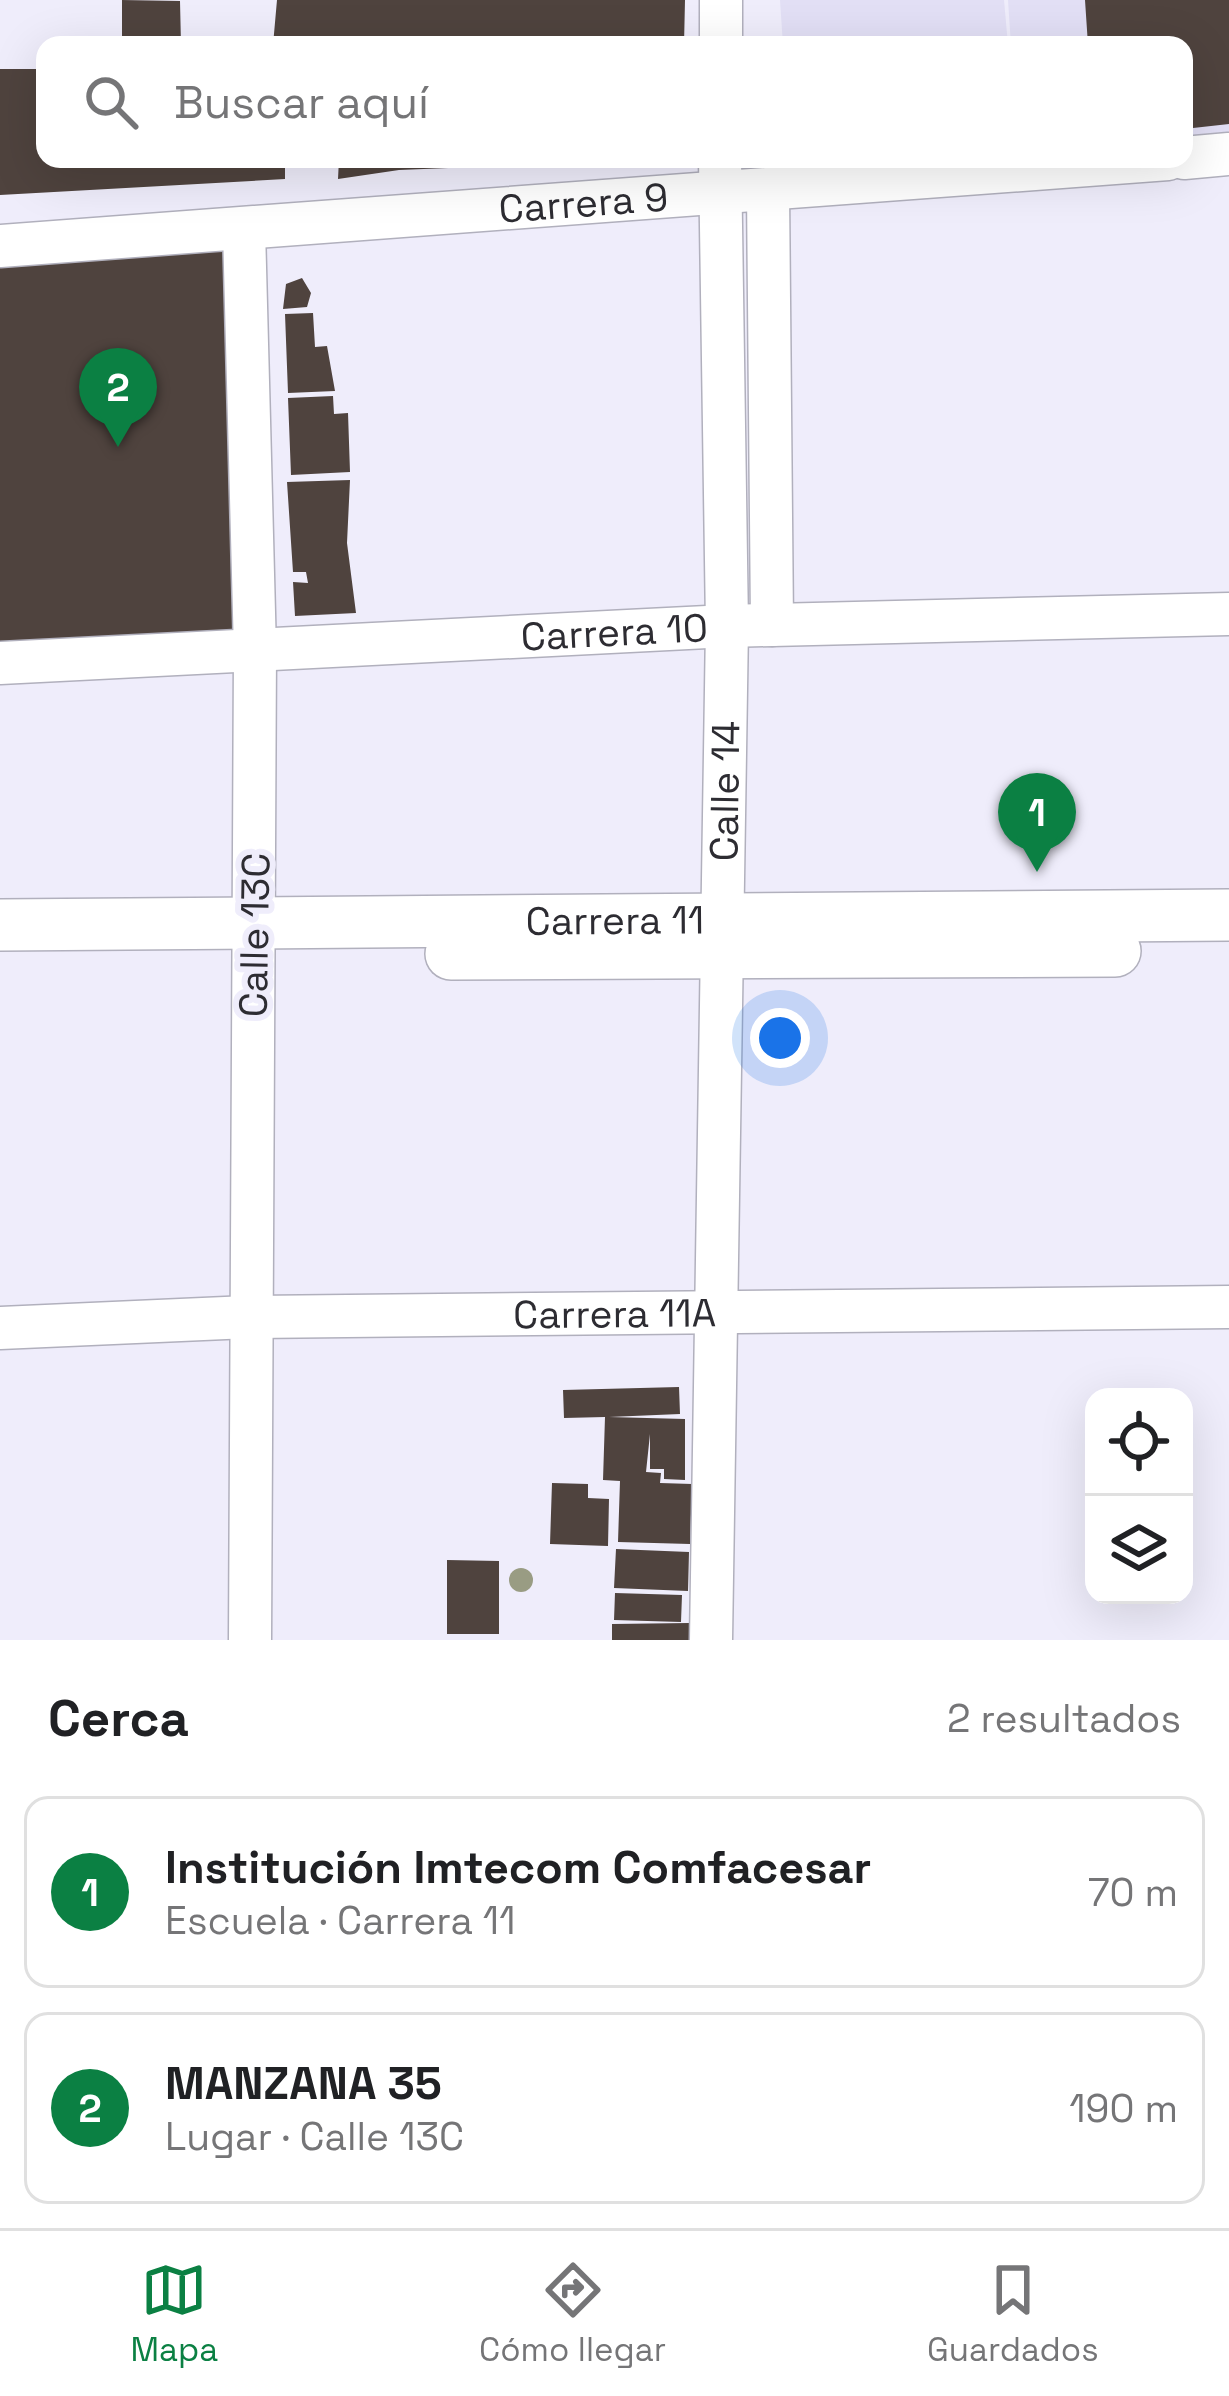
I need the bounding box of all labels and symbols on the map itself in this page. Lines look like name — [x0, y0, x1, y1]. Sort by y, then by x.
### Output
street label: Carrera 9 — [497, 172, 670, 234]
pin: 2 — [79, 348, 157, 447]
street label: Carrera 10 — [520, 603, 709, 661]
street label: Calle 14 — [699, 721, 750, 862]
pin: 1 — [998, 773, 1076, 872]
street label: Calle 13C — [229, 852, 280, 1018]
street label: Carrera 11 — [526, 895, 704, 946]
your location — [750, 1008, 810, 1068]
street label: Carrera 11A — [513, 1288, 716, 1339]

